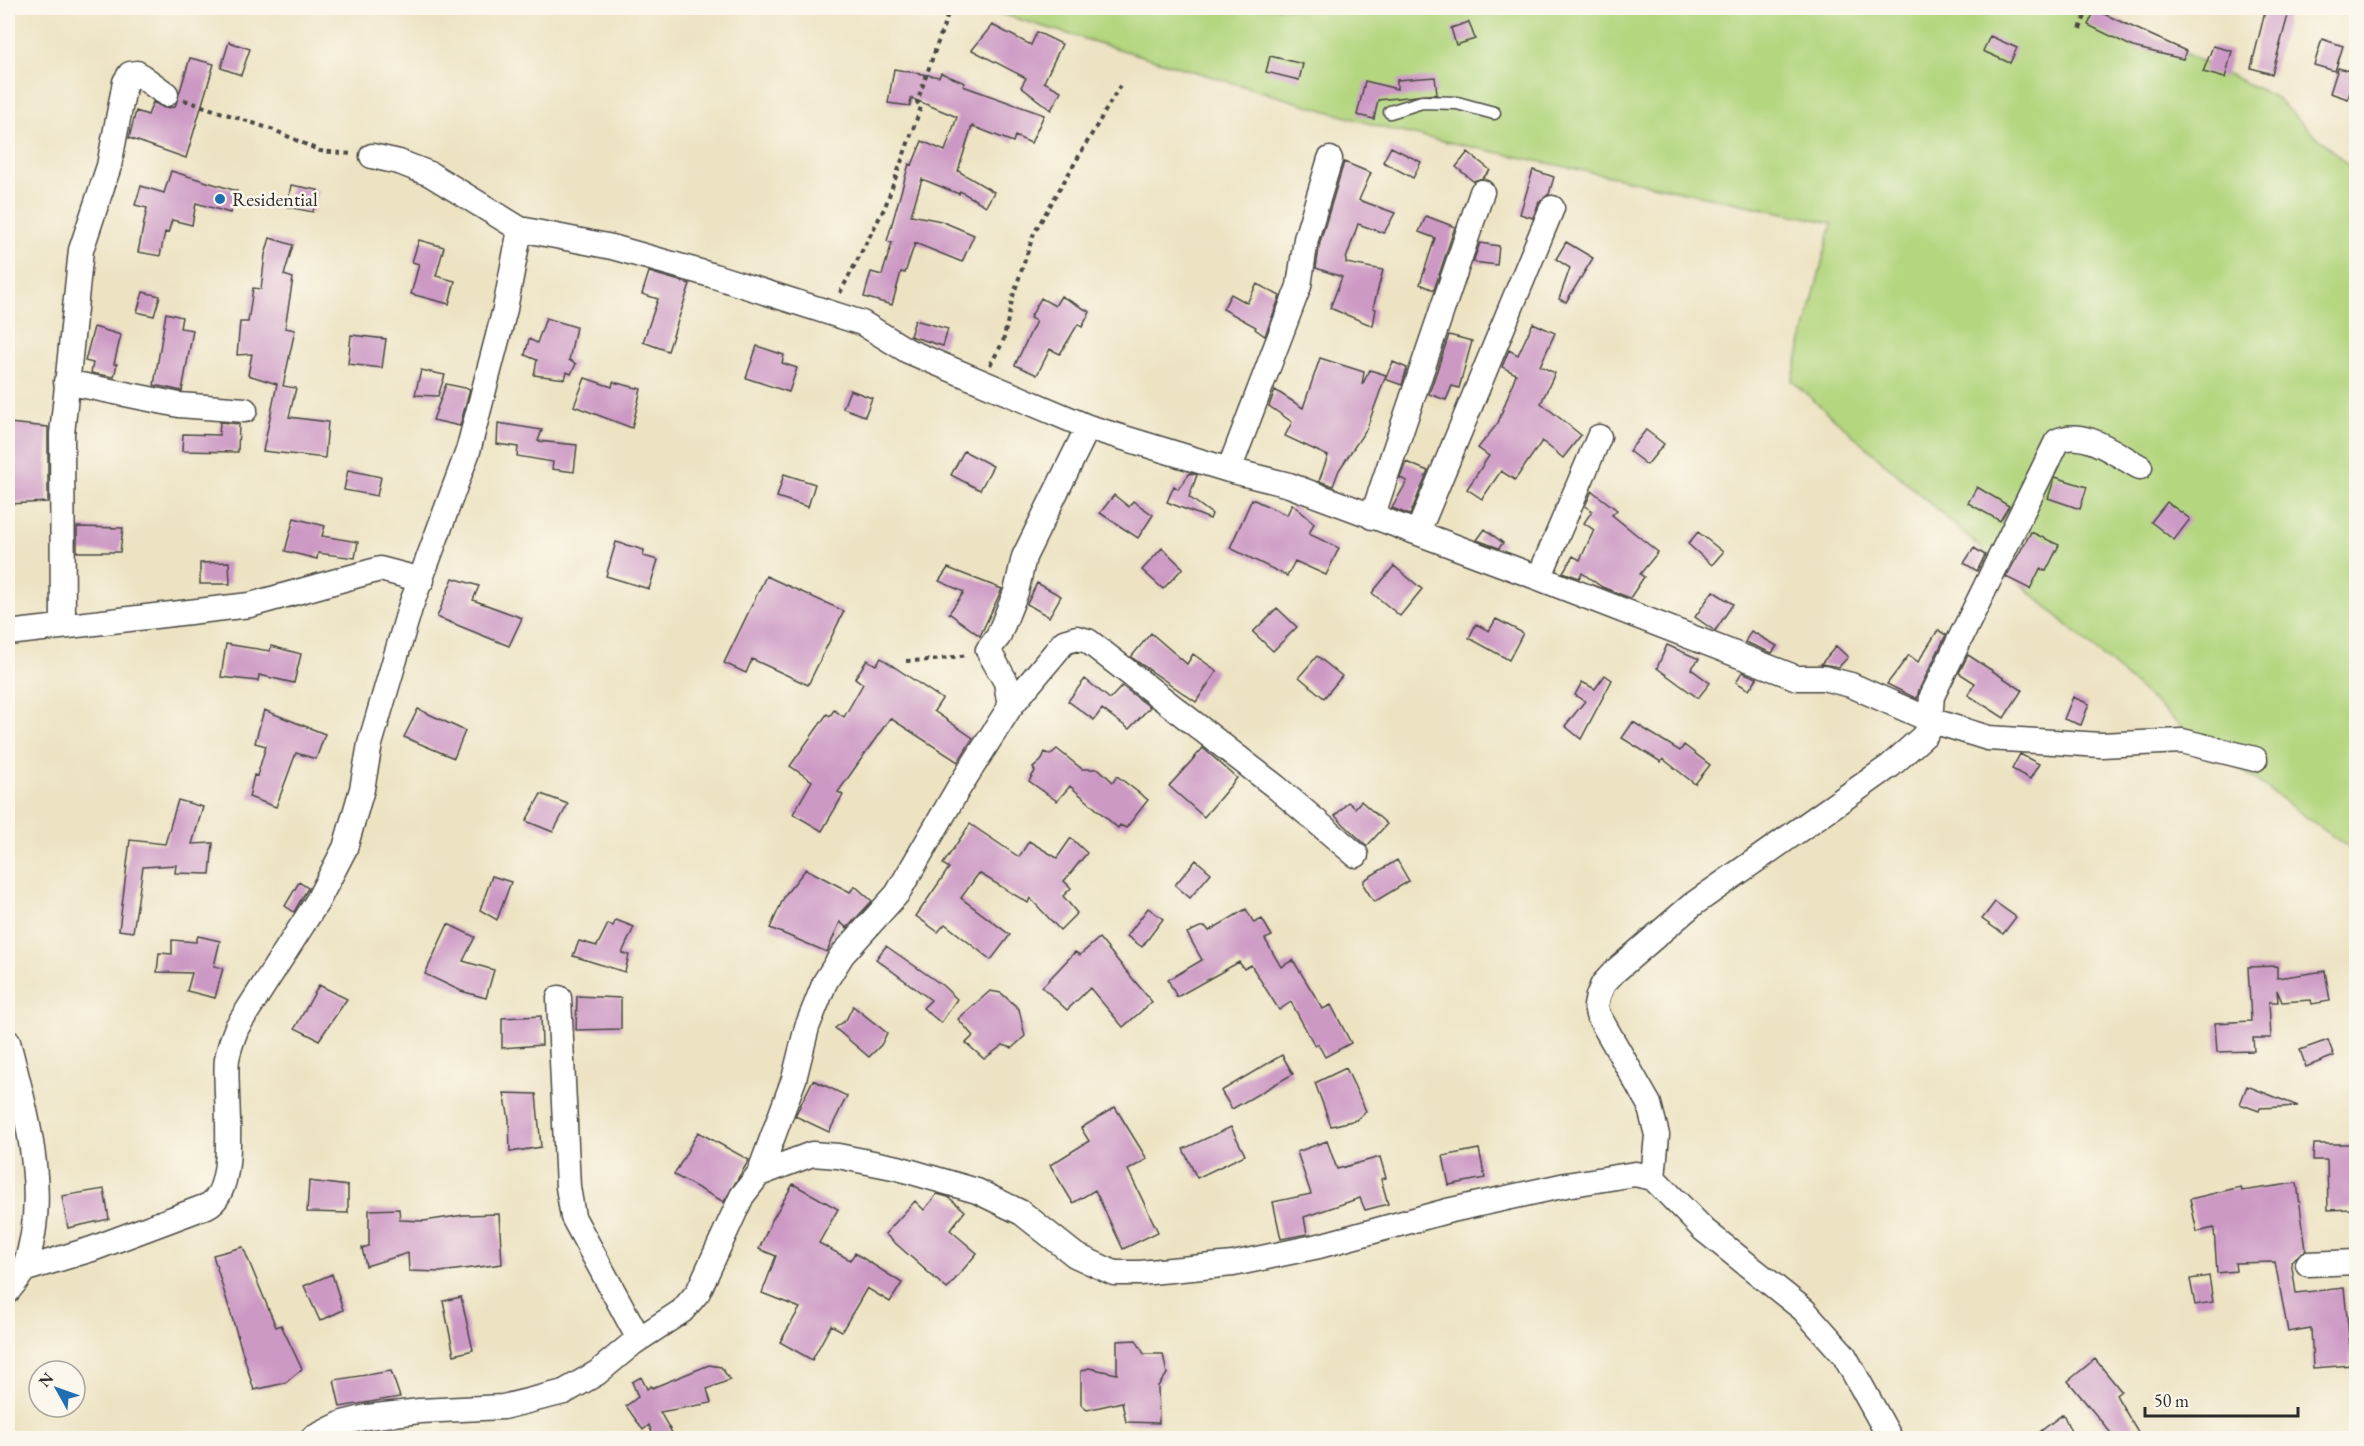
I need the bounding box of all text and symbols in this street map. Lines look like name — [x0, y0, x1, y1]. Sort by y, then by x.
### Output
place label: Residential — [232, 186, 318, 212]
marker: Residential — [213, 192, 227, 206]
north arrow — [27, 1359, 87, 1419]
text: N — [34, 1368, 58, 1391]
scale bar — [2145, 1380, 2298, 1418]
text: 50 m — [2154, 1389, 2189, 1412]

